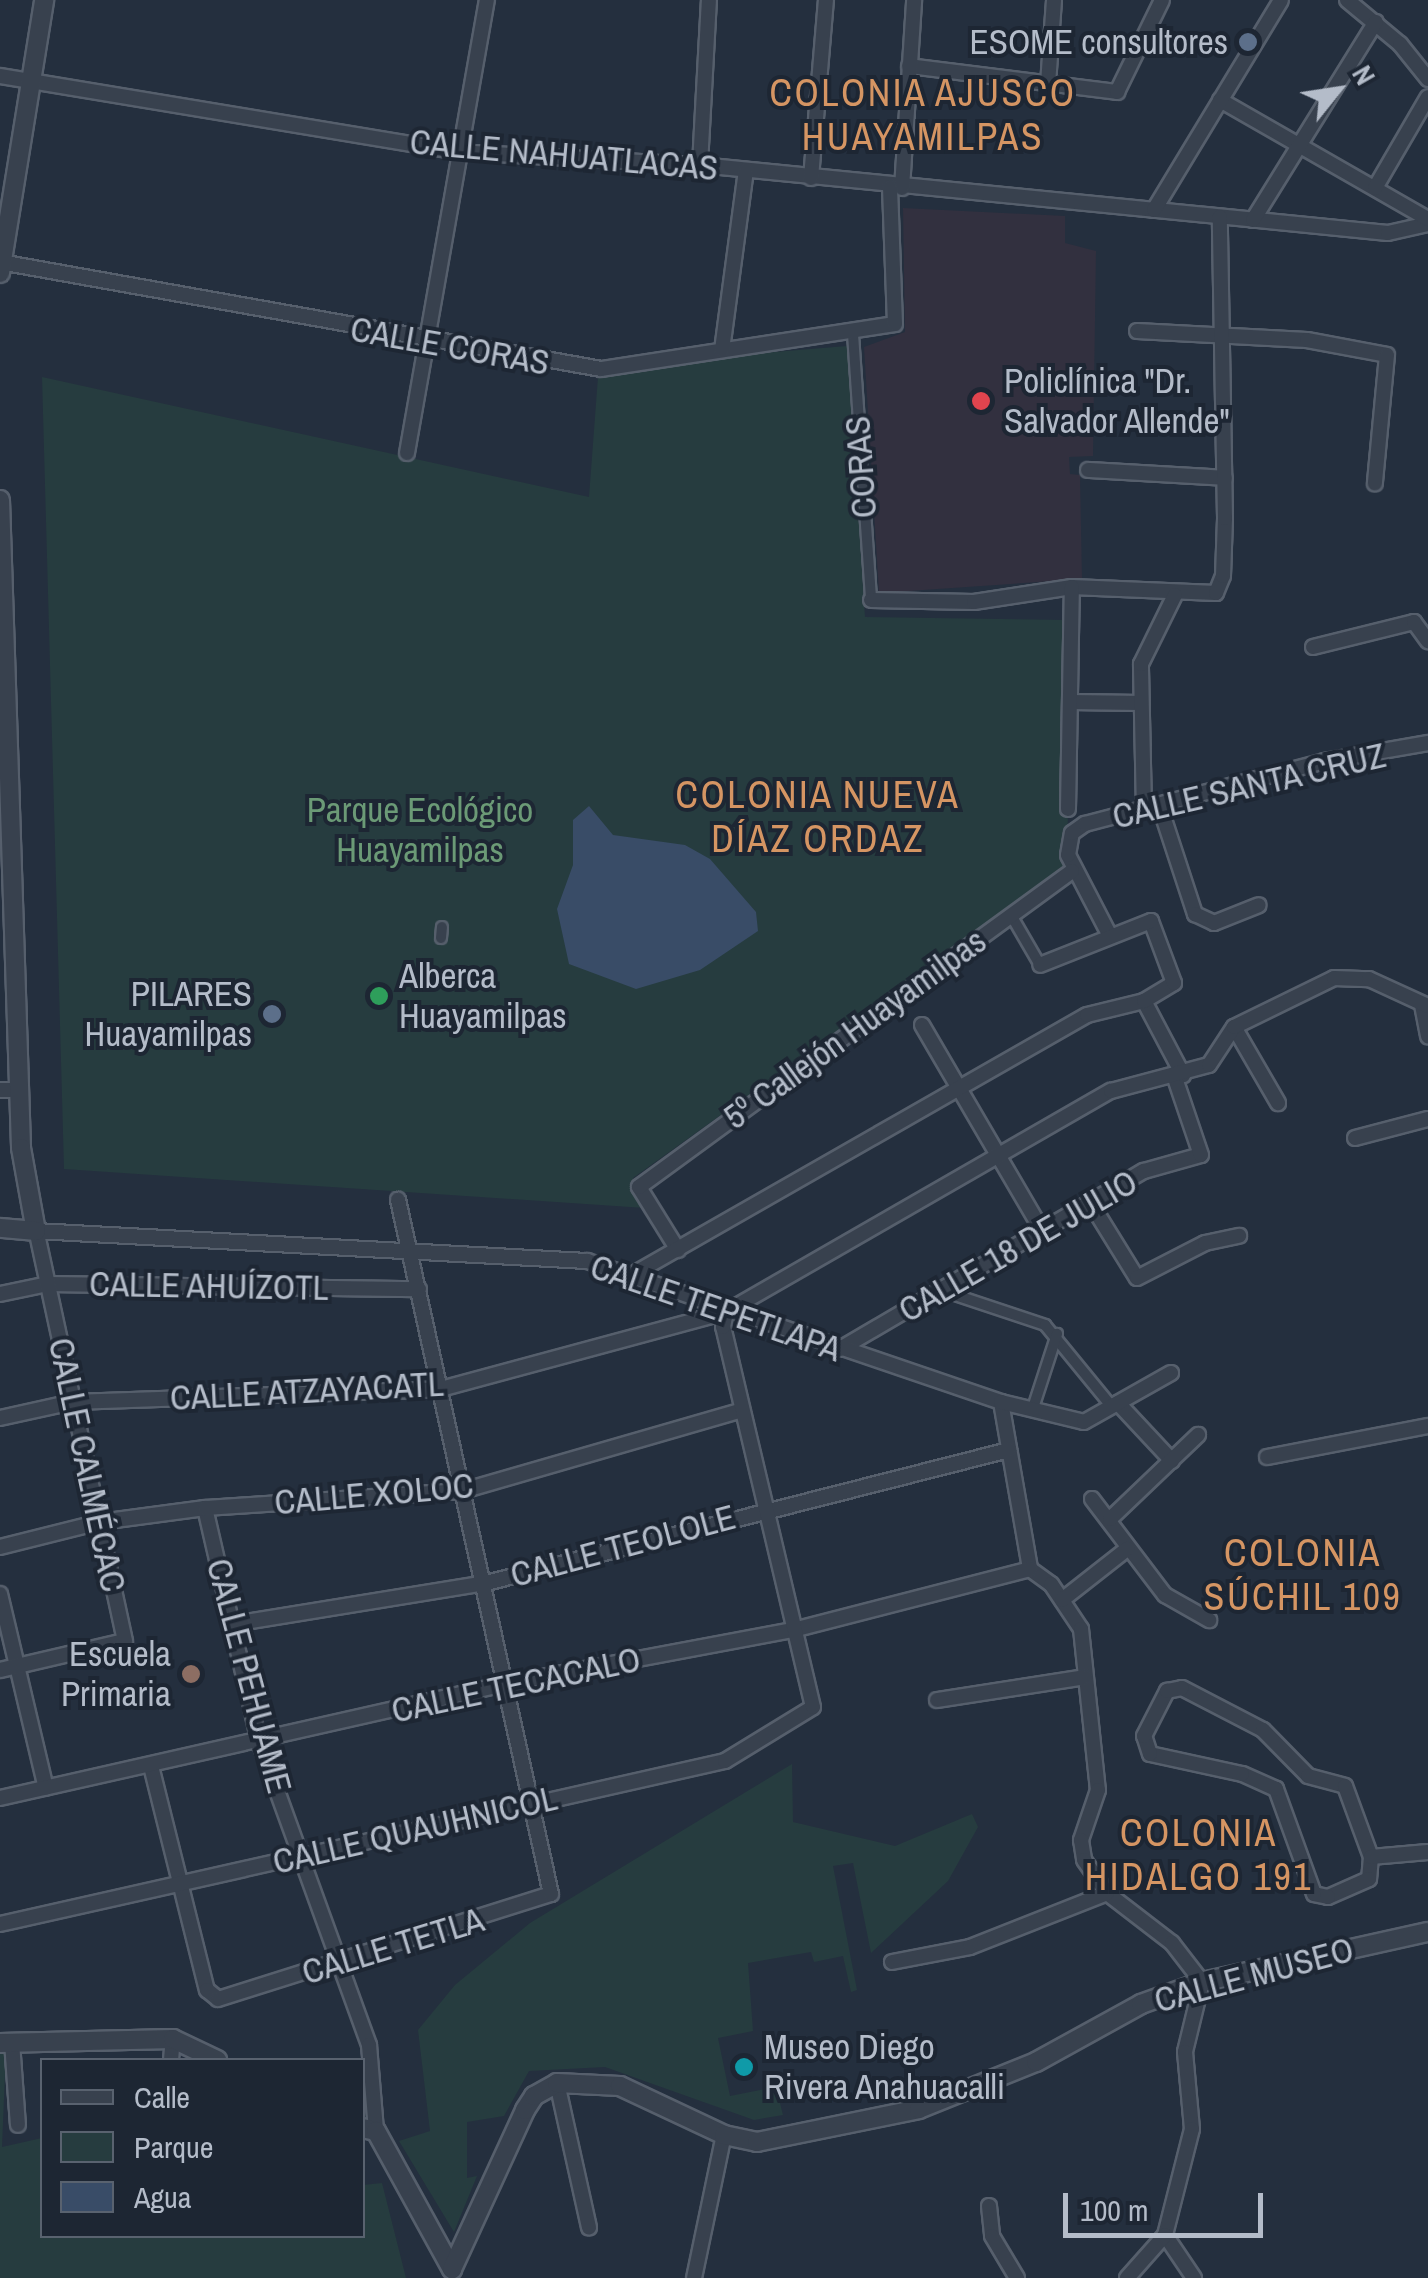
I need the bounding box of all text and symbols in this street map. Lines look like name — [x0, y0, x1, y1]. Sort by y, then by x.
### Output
place label: ESOME consultores — [970, 21, 1228, 63]
marker: ESOME consultores — [1237, 31, 1259, 53]
north arrow — [1288, 40, 1388, 140]
text: N — [1343, 58, 1385, 92]
district label: COLONIA AJUSCO HUAYAMILPAS — [768, 70, 1078, 160]
street label: CALLE NAHUATLACAS — [408, 121, 720, 189]
street label: CALLE CORAS — [347, 308, 553, 384]
place label: Policlínica "Dr. Salvador Allende" — [1004, 360, 1231, 442]
marker: Policlínica "Dr. Salvador Allende" — [968, 388, 994, 414]
street label: CORAS — [836, 415, 886, 519]
street label: CALLE SANTA CRUZ — [1108, 734, 1390, 838]
district label: COLONIA NUEVA DÍAZ ORDAZ — [675, 772, 961, 862]
park label: Parque Ecológico Huayamilpas — [307, 789, 533, 871]
street label: 5º Callejón Huayamilpas — [716, 920, 994, 1138]
place label: Alberca Huayamilpas — [399, 955, 566, 1037]
place label: PILARES Huayamilpas — [85, 973, 252, 1055]
marker: Alberca Huayamilpas — [368, 985, 390, 1007]
marker: PILARES Huayamilpas — [261, 1003, 283, 1025]
street label: CALLE 18 DE JULIO — [891, 1161, 1145, 1331]
street label: CALLE TEPETLAPA — [585, 1245, 847, 1371]
street label: CALLE AHUÍZOTL — [88, 1263, 330, 1309]
street label: CALLE CALMÉCAC — [40, 1334, 134, 1596]
street label: CALLE ATZAYACATL — [168, 1363, 446, 1419]
street label: CALLE XOLOC — [273, 1464, 475, 1524]
street label: CALLE TEOLOLE — [506, 1496, 740, 1596]
district label: COLONIA SÚCHIL 109 — [1203, 1530, 1403, 1620]
street label: CALLE PEHUAME — [198, 1554, 300, 1798]
place label: Escuela Primaria — [61, 1633, 171, 1715]
street label: CALLE TECACALO — [388, 1638, 644, 1732]
marker: Escuela Primaria — [180, 1663, 202, 1685]
street label: CALLE QUAUHNICOL — [269, 1777, 561, 1883]
district label: COLONIA HIDALGO 191 — [1085, 1810, 1313, 1900]
street label: CALLE TETLA — [297, 1898, 489, 1994]
street label: CALLE MUSEO — [1150, 1928, 1358, 2022]
place label: Museo Diego Rivera Anahuacalli — [764, 2026, 1006, 2108]
marker: Museo Diego Rivera Anahuacalli — [733, 2056, 755, 2078]
legend — [40, 2058, 365, 2238]
text: Calle — [134, 2077, 190, 2117]
text: Parque — [134, 2127, 213, 2167]
scale bar — [1068, 2173, 1268, 2235]
text: Agua — [134, 2177, 191, 2217]
text: 100 m — [1080, 2190, 1148, 2230]

